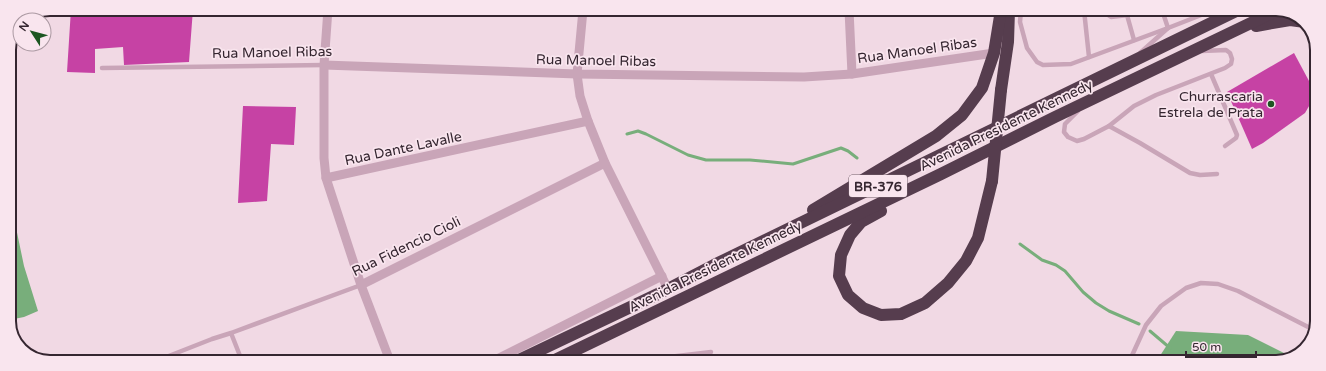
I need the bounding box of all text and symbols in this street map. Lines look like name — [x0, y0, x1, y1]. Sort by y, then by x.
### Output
north arrow — [12, 12, 52, 52]
text: N — [16, 19, 32, 34]
street label: Rua Manoel Ribas — [856, 34, 978, 67]
street label: Rua Manoel Ribas — [212, 43, 333, 62]
street label: Rua Manoel Ribas — [536, 51, 657, 70]
street label: Avenida Presidente Kennedy — [917, 76, 1096, 175]
place label: Churrascaria Estrela de Prata — [1158, 88, 1263, 121]
marker: Churrascaria Estrela de Prata — [1266, 99, 1276, 109]
street label: Rua Dante Lavalle — [343, 128, 463, 169]
road number: BR-376 — [849, 175, 907, 197]
street label: Rua Fidencio Cioli — [349, 213, 463, 280]
street label: Avenida Presidente Kennedy — [626, 217, 805, 316]
scale bar — [1186, 333, 1256, 359]
text: 50 m — [1192, 340, 1221, 354]

